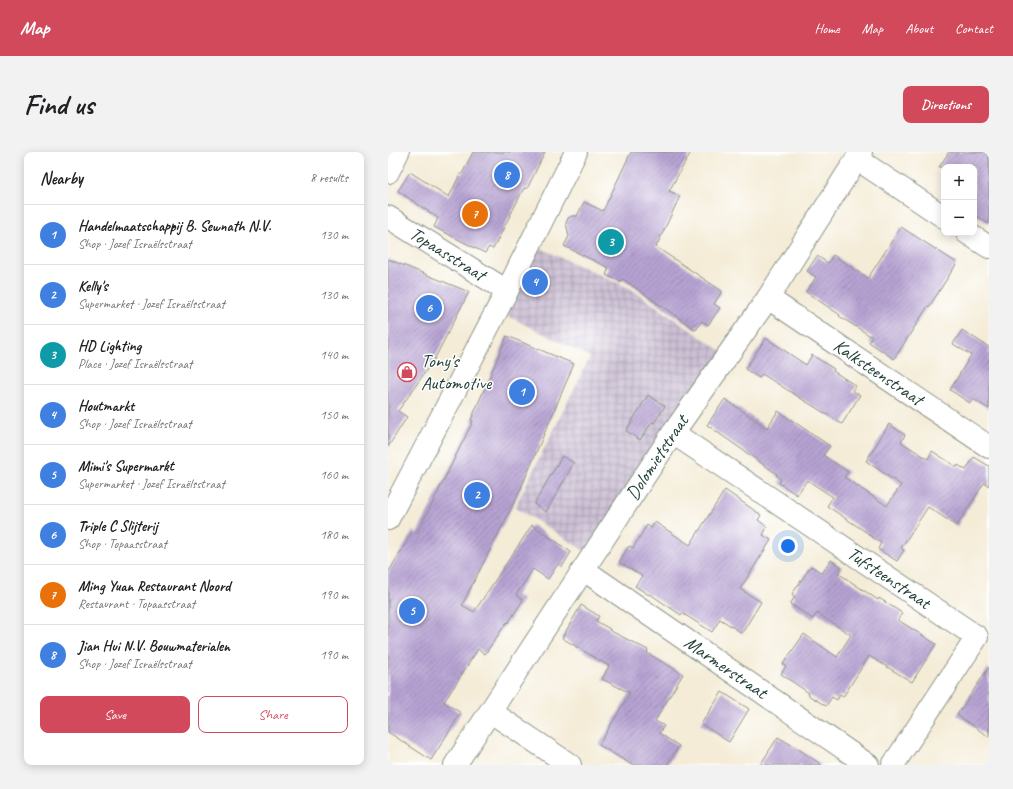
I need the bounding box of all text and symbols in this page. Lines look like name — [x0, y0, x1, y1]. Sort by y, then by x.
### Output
text: Map — [20, 16, 50, 40]
text: Home — [814, 20, 840, 37]
text: Map — [862, 20, 883, 37]
text: About — [905, 20, 933, 37]
text: Contact — [955, 20, 993, 37]
button: Directions — [903, 86, 989, 123]
text: Find us — [24, 87, 94, 122]
pin: 8 — [494, 160, 520, 190]
map controls — [941, 164, 977, 236]
button: + — [941, 164, 977, 200]
text: Nearby — [40, 168, 83, 189]
text: 8 results — [310, 170, 348, 186]
pin: 7 — [462, 199, 488, 229]
button: − — [941, 200, 977, 236]
text: Handelmaatschappij B. Sewnath N.V. — [78, 217, 271, 236]
street label: Topaasstraat — [405, 221, 492, 288]
text: 1 — [50, 227, 56, 243]
text: 130 m — [320, 227, 348, 243]
pin: 3 — [598, 227, 624, 257]
text: Shop · Jozef Israëlsstraat — [78, 236, 192, 252]
pin: 4 — [522, 267, 548, 297]
text: Kelly's — [78, 277, 108, 296]
text: 2 — [50, 287, 56, 303]
text: 130 m — [320, 287, 348, 303]
pin: 6 — [416, 293, 442, 323]
text: Supermarket · Jozef Israëlsstraat — [78, 296, 225, 312]
street label: Kalksteenstraat — [829, 334, 930, 413]
text: HD Lighting — [78, 337, 141, 356]
text: 3 — [50, 347, 56, 363]
text: 140 m — [320, 347, 348, 363]
place label: Tony's Automotive — [421, 349, 493, 395]
text: Place · Jozef Israëlsstraat — [78, 356, 192, 372]
shop icon: Tony's Automotive — [396, 361, 418, 383]
pin: 1 — [509, 377, 535, 407]
text: Houtmarkt — [78, 397, 134, 416]
text: 4 — [50, 407, 56, 423]
text: 150 m — [320, 407, 348, 423]
street label: Dolomietstraat — [620, 409, 695, 504]
text: Shop · Jozef Israëlsstraat — [78, 416, 192, 432]
text: Mimi's Supermarkt — [78, 457, 174, 476]
text: 5 — [50, 467, 56, 483]
text: 160 m — [320, 467, 348, 483]
text: Supermarket · Jozef Israëlsstraat — [78, 476, 225, 492]
pin: 2 — [464, 480, 490, 510]
text: Triple C Slijterij — [78, 517, 158, 536]
text: 6 — [50, 527, 56, 543]
text: 180 m — [320, 527, 348, 543]
text: Shop · Topaasstraat — [78, 536, 167, 552]
your location — [778, 536, 798, 556]
street label: Tufsteenstraat — [843, 541, 937, 615]
text: Ming Yuan Restaurant Noord — [78, 577, 230, 596]
text: 7 — [50, 587, 56, 603]
text: 190 m — [320, 587, 348, 603]
text: Restaurant · Topaasstraat — [78, 596, 195, 612]
pin: 5 — [399, 596, 425, 626]
street label: Marmerstraat — [680, 630, 773, 705]
text: Jian Hui N.V. Bouwmaterialen — [78, 637, 230, 656]
text: 8 — [50, 647, 56, 663]
text: 190 m — [320, 647, 348, 663]
text: Shop · Jozef Israëlsstraat — [78, 656, 192, 672]
button: Save — [40, 696, 190, 733]
button: Share — [198, 696, 348, 733]

